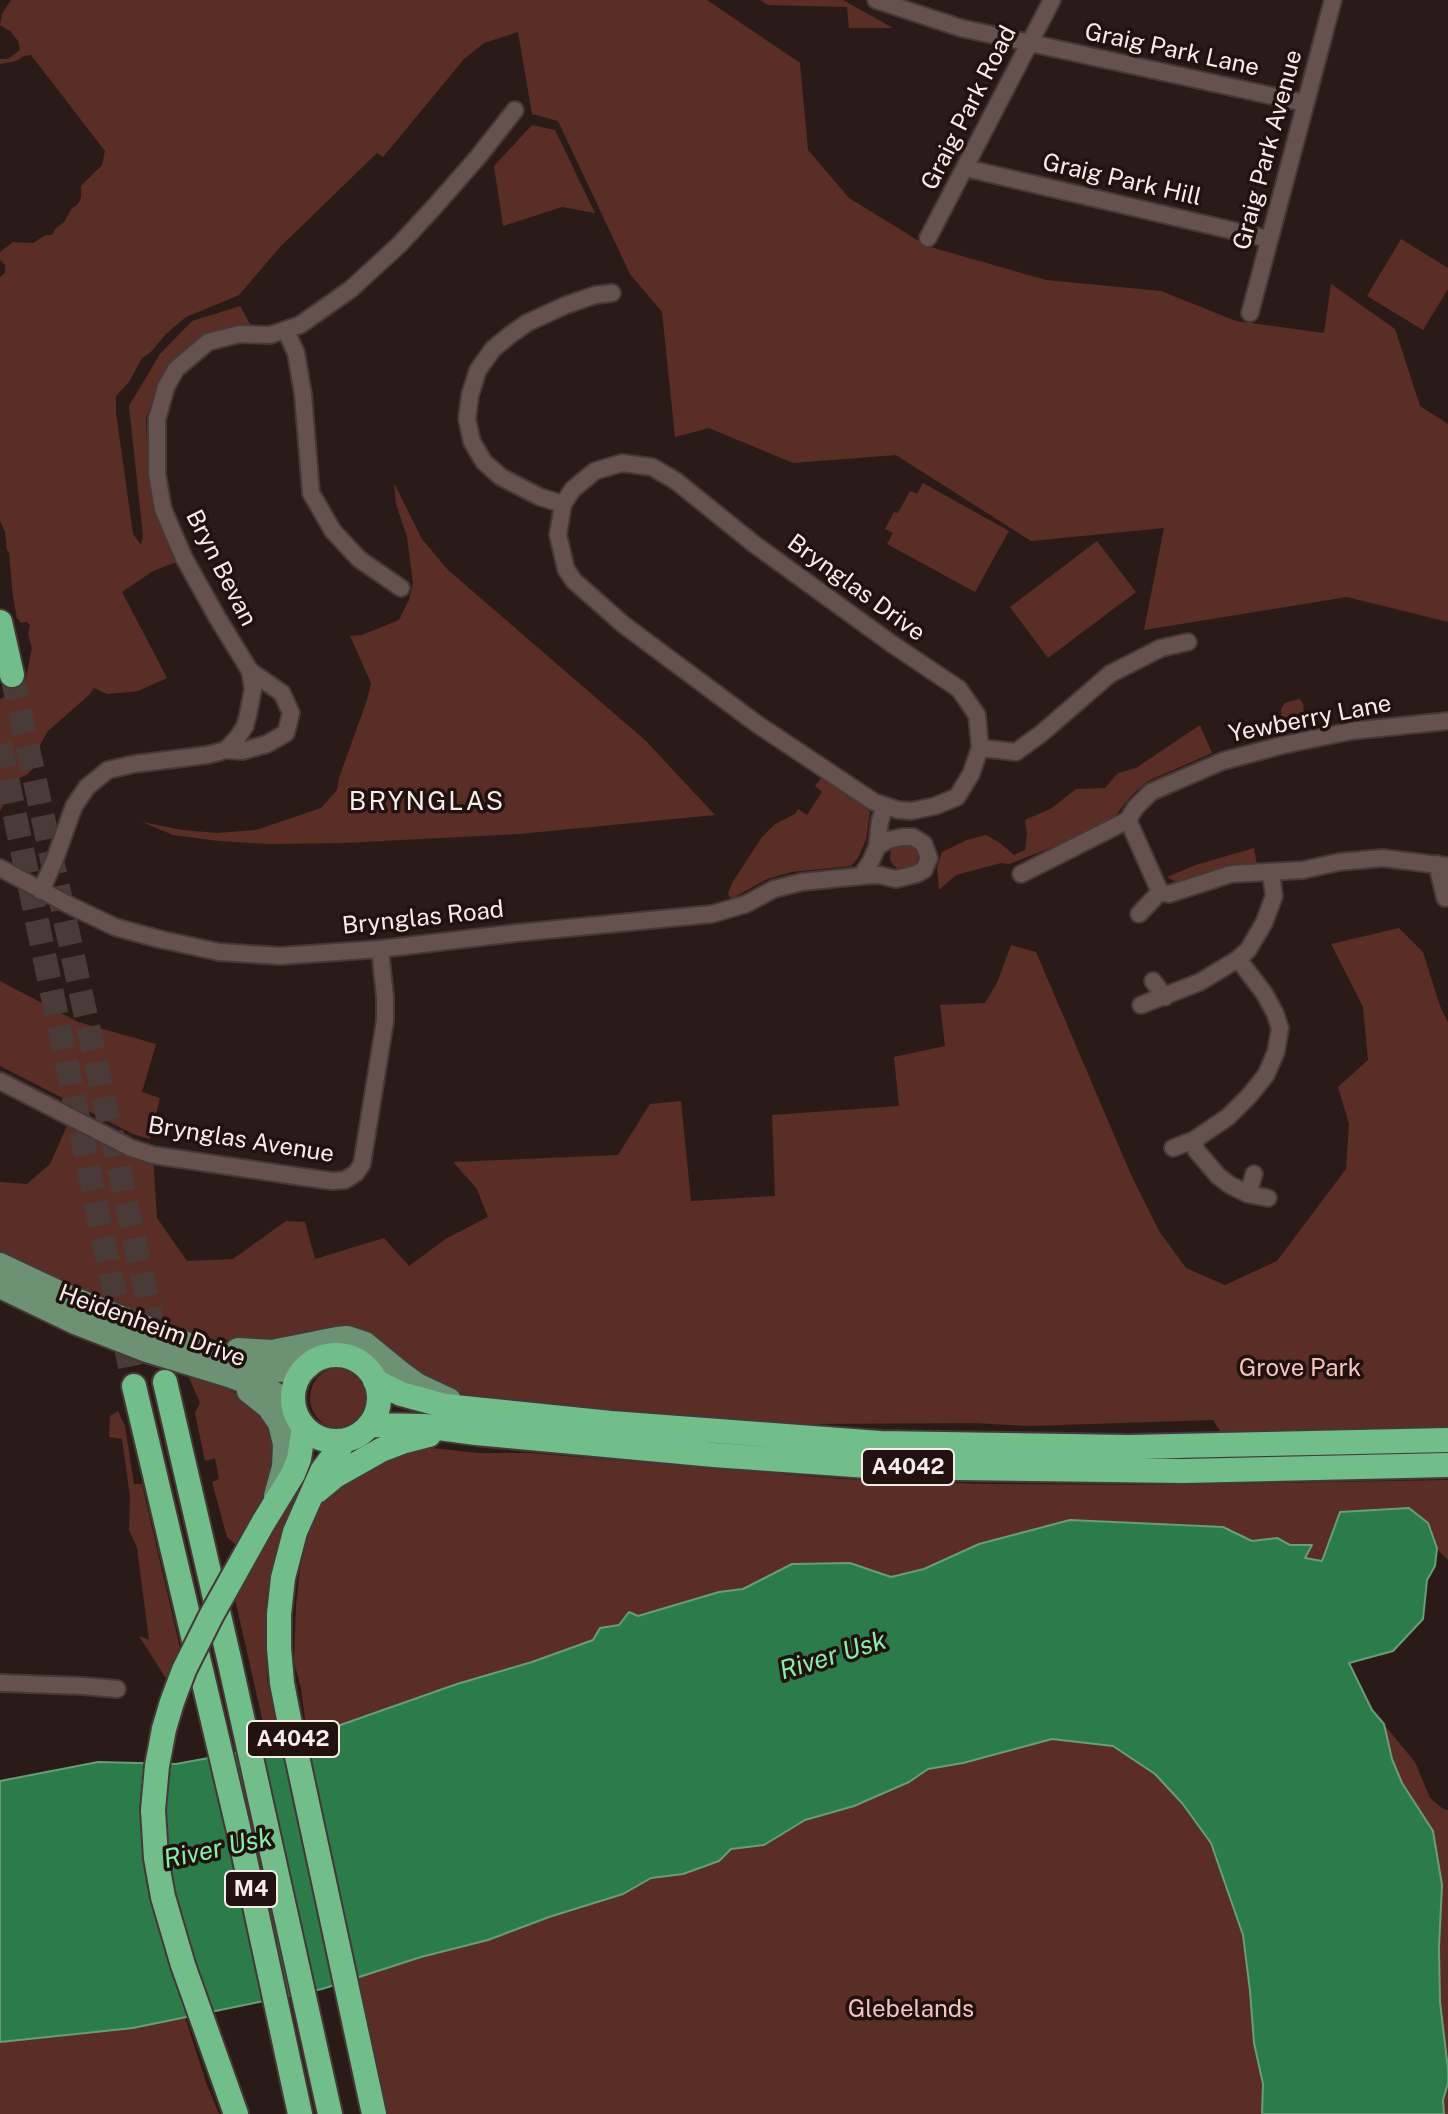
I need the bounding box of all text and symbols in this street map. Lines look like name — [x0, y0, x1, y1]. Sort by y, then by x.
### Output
street label: Graig Park Lane — [1082, 17, 1262, 83]
street label: Graig Park Road — [915, 21, 1023, 195]
street label: Graig Park Avenue — [1227, 47, 1309, 253]
street label: Graig Park Hill — [1040, 148, 1204, 212]
street label: Bryn Bevan — [179, 505, 263, 631]
street label: Brynglas Drive — [782, 528, 930, 648]
street label: Yewberry Lane — [1226, 689, 1394, 749]
district label: BRYNGLAS — [349, 786, 505, 818]
street label: Brynglas Road — [341, 895, 505, 941]
street label: Brynglas Avenue — [146, 1111, 336, 1169]
street label: Heidenheim Drive — [54, 1279, 250, 1373]
park label: Grove Park — [1239, 1355, 1361, 1383]
road number: A4042 — [862, 1449, 954, 1485]
water label: River Usk — [776, 1625, 890, 1687]
road number: A4042 — [247, 1721, 339, 1757]
water label: River Usk — [161, 1822, 275, 1876]
road number: M4 — [225, 1871, 277, 1907]
park label: Glebelands — [848, 1996, 974, 2024]

